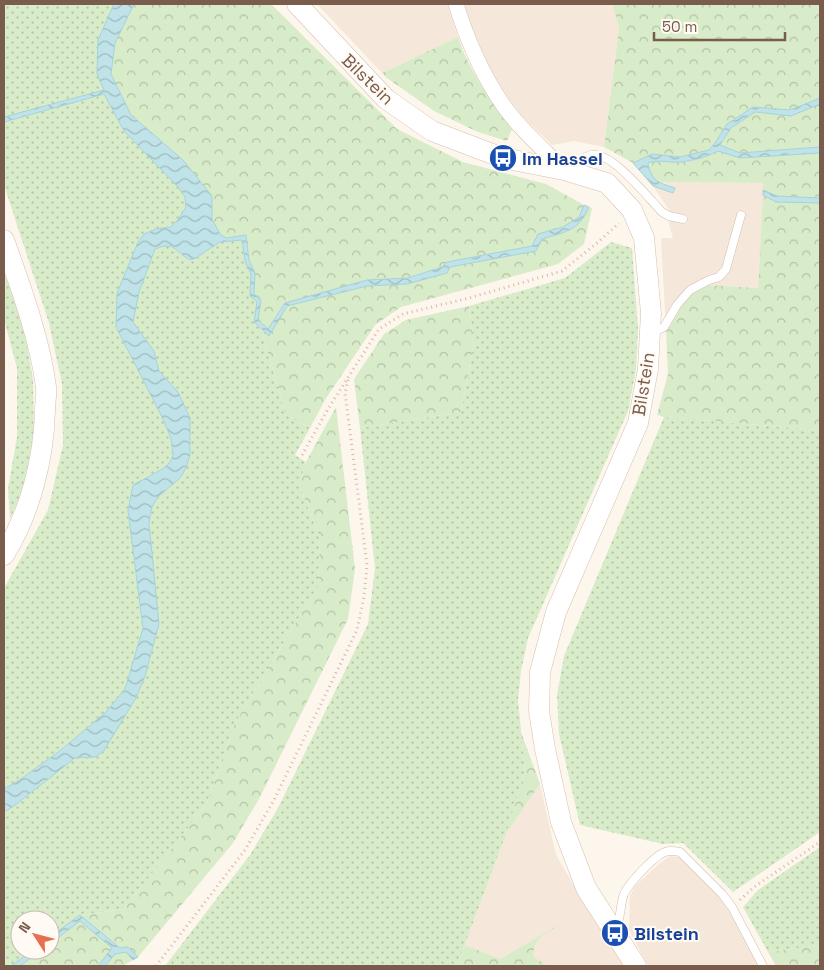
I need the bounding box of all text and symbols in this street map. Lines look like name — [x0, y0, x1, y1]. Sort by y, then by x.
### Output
scale bar — [654, 10, 785, 42]
text: 50 m — [662, 17, 697, 36]
street label: Bilstein — [337, 48, 399, 110]
bus stop icon: Im Hassel — [488, 143, 518, 173]
place label: Im Hassel — [522, 147, 603, 170]
street label: Bilstein — [627, 351, 659, 417]
north arrow — [10, 910, 60, 960]
text: N — [14, 918, 35, 936]
bus stop icon: Bilstein — [600, 918, 630, 948]
place label: Bilstein — [634, 922, 699, 945]

